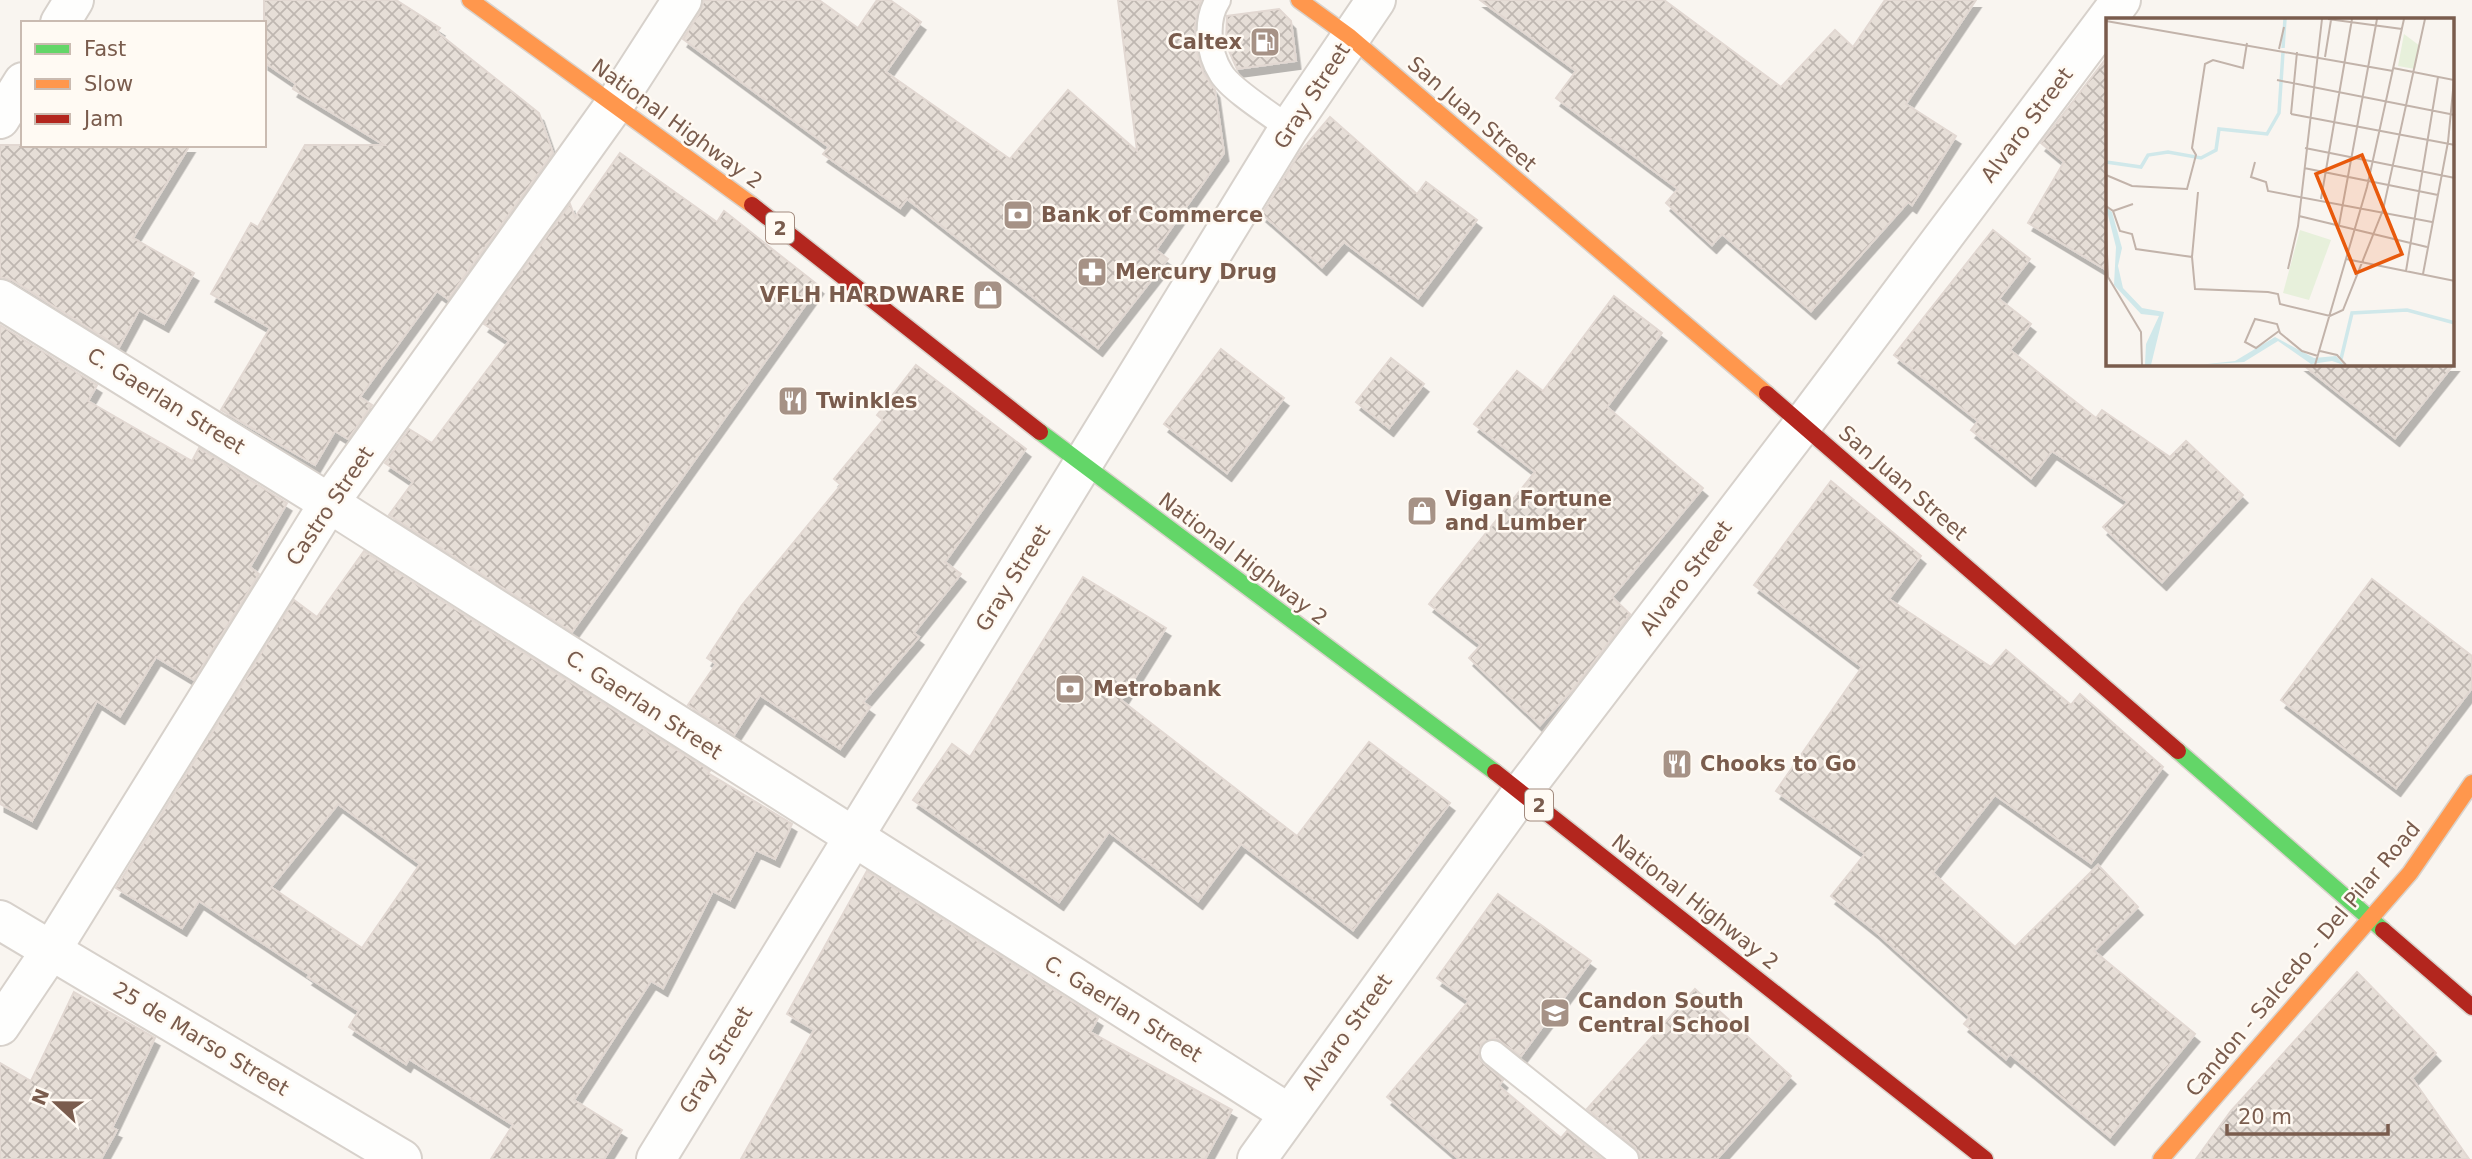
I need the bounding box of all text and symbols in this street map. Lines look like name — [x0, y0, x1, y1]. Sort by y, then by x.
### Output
inset map — [2106, 18, 2454, 366]
legend — [21, 21, 266, 147]
fuel station icon: Caltex — [1248, 25, 1282, 59]
place label: Caltex — [1167, 30, 1242, 54]
text: Fast — [84, 37, 126, 61]
street label: Gray Street — [1269, 39, 1355, 153]
street label: San Juan Street — [1403, 52, 1541, 176]
street label: National Highway 2 — [587, 54, 767, 194]
street label: Alvaro Street — [1976, 63, 2078, 187]
text: Slow — [84, 72, 133, 96]
text: Jam — [82, 107, 124, 131]
bank icon: Bank of Commerce — [1001, 198, 1035, 232]
place label: Bank of Commerce — [1041, 203, 1263, 227]
road number: 2 — [766, 212, 794, 244]
pharmacy icon: Mercury Drug — [1075, 255, 1109, 289]
place label: Mercury Drug — [1115, 260, 1277, 284]
shop icon: VFLH HARDWARE — [971, 278, 1005, 312]
place label: VFLH HARDWARE — [760, 283, 965, 307]
street label: C. Gaerlan Street — [83, 343, 249, 459]
restaurant icon: Twinkles — [776, 384, 810, 418]
place label: Twinkles — [816, 389, 917, 413]
street label: San Juan Street — [1834, 421, 1972, 545]
street label: Castro Street — [281, 442, 379, 570]
place label: Vigan Fortune and Lumber — [1445, 487, 1612, 535]
street label: National Highway 2 — [1154, 488, 1332, 630]
shop icon: Vigan Fortune and Lumber — [1405, 494, 1439, 528]
street label: Alvaro Street — [1635, 516, 1737, 640]
street label: Gray Street — [971, 520, 1055, 636]
street label: C. Gaerlan Street — [561, 646, 727, 764]
bank icon: Metrobank — [1053, 672, 1087, 706]
place label: Metrobank — [1093, 677, 1222, 701]
restaurant icon: Chooks to Go — [1660, 747, 1694, 781]
place label: Chooks to Go — [1700, 752, 1856, 776]
road number: 2 — [1525, 790, 1553, 820]
street label: Candon - Salcedo - Del Pilar Road — [2181, 817, 2425, 1101]
street label: National Highway 2 — [1607, 829, 1783, 975]
street label: C. Gaerlan Street — [1040, 951, 1206, 1067]
street label: Alvaro Street — [1297, 970, 1397, 1094]
street label: 25 de Marso Street — [109, 977, 293, 1101]
place label: Candon South Central School — [1578, 989, 1750, 1037]
school or university icon: Candon South Central School — [1538, 996, 1572, 1030]
street label: Gray Street — [675, 1002, 757, 1118]
north arrow — [21, 1068, 91, 1138]
text: N — [27, 1085, 53, 1108]
scale bar — [2227, 1092, 2388, 1136]
text: 20 m — [2238, 1105, 2292, 1129]

